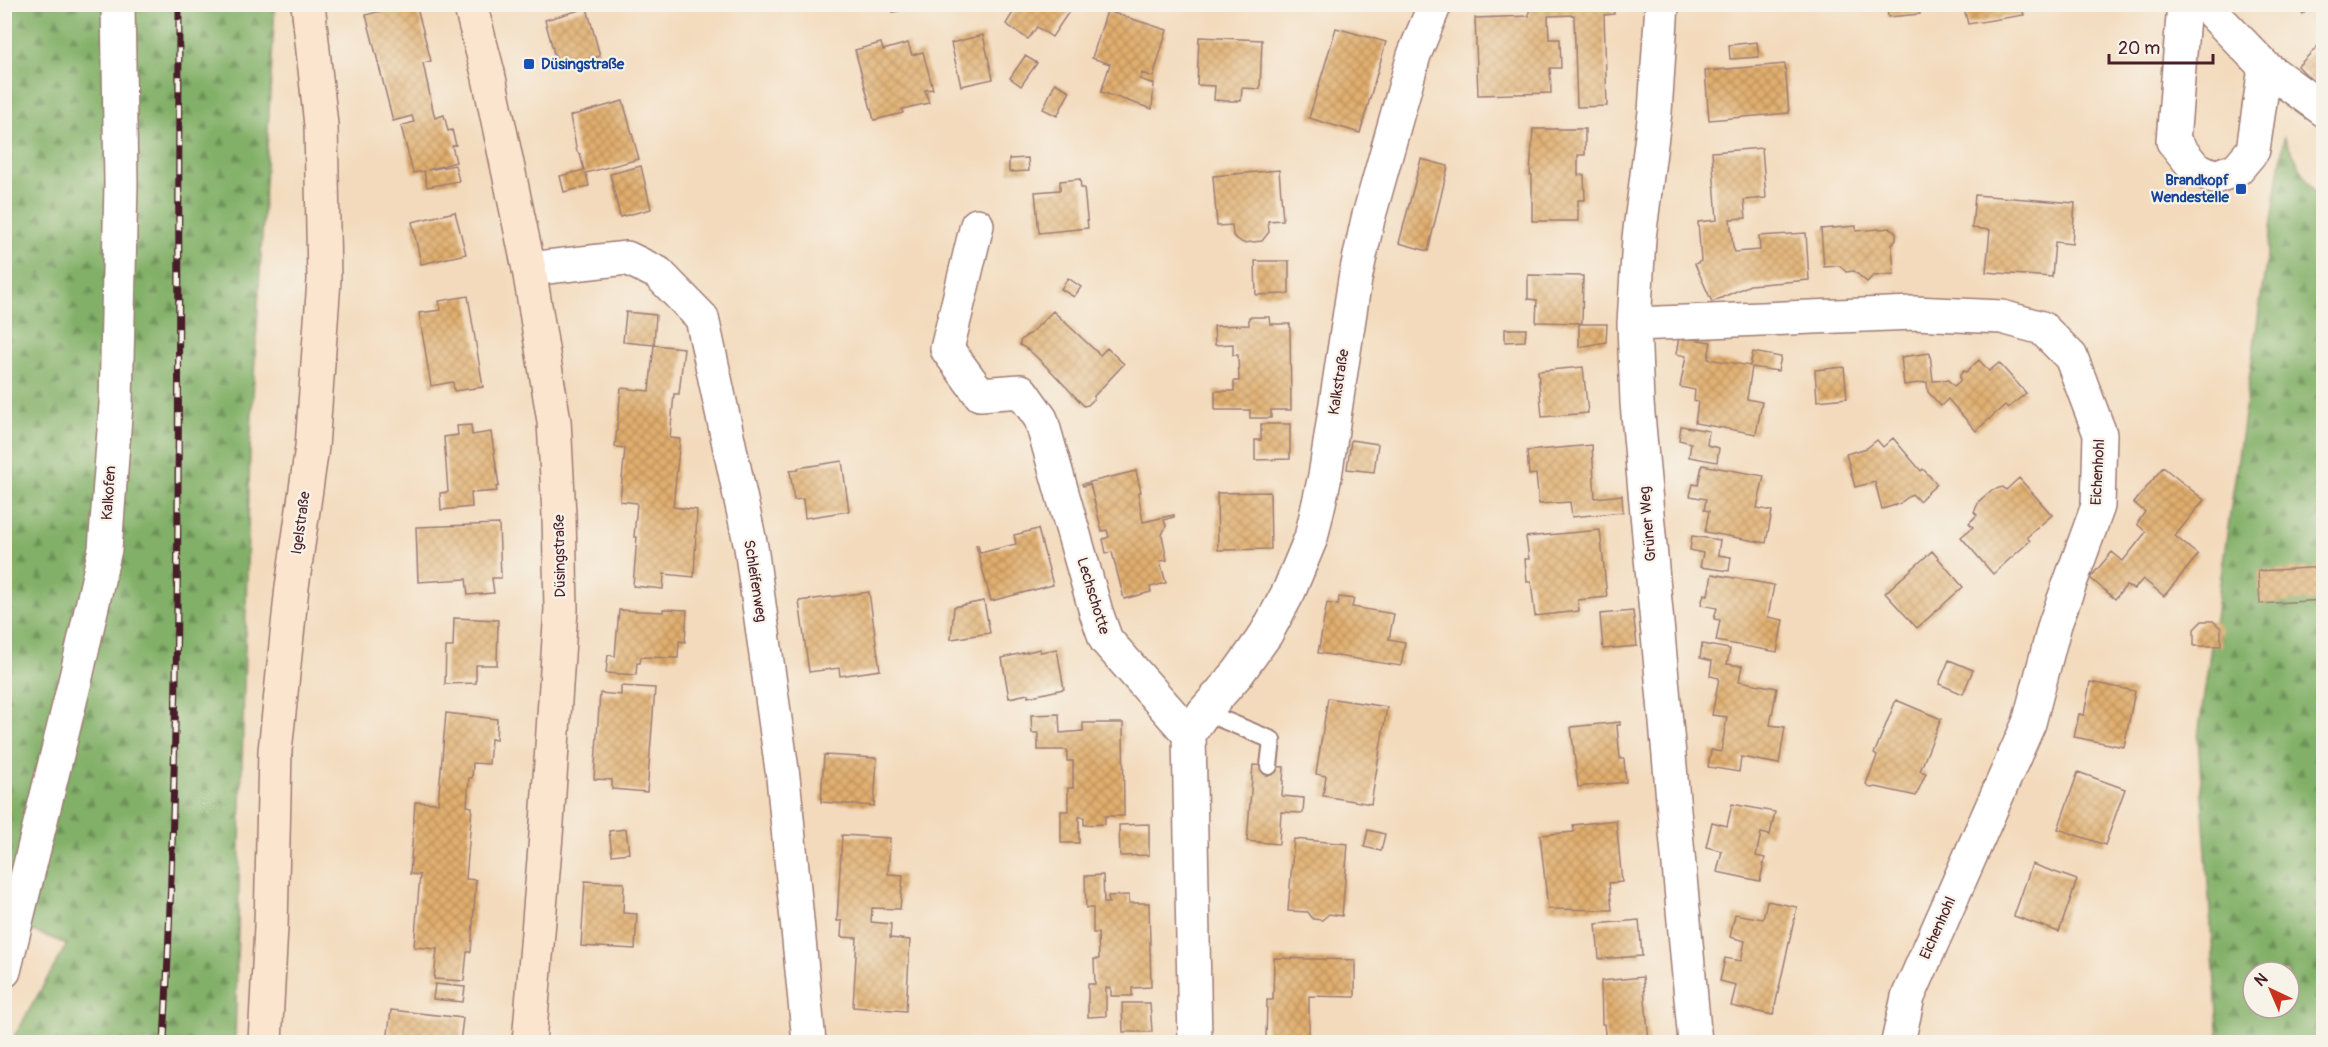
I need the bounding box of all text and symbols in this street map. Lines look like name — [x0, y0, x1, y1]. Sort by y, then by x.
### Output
scale bar — [2109, 27, 2212, 65]
text: 20 m — [2118, 37, 2160, 60]
place label: Düsingstraße — [541, 55, 625, 74]
marker: Düsingstraße — [522, 57, 536, 71]
place label: Brandkopf Wendestelle — [2151, 171, 2230, 207]
marker: Brandkopf Wendestelle — [2234, 182, 2248, 196]
street label: Kalkstraße — [1324, 347, 1354, 416]
street label: Eichenhohl — [2087, 438, 2109, 506]
street label: Kalkofen — [98, 465, 120, 521]
street label: Grüner Weg — [1635, 486, 1661, 562]
street label: Igelstraße — [287, 490, 315, 556]
street label: Düsingstraße — [550, 514, 570, 598]
street label: Schleifenweg — [739, 539, 771, 623]
street label: Lechschotte — [1072, 555, 1114, 637]
street label: Eichenhohl — [1916, 894, 1960, 962]
north arrow — [2241, 960, 2301, 1020]
text: N — [2250, 969, 2272, 991]

